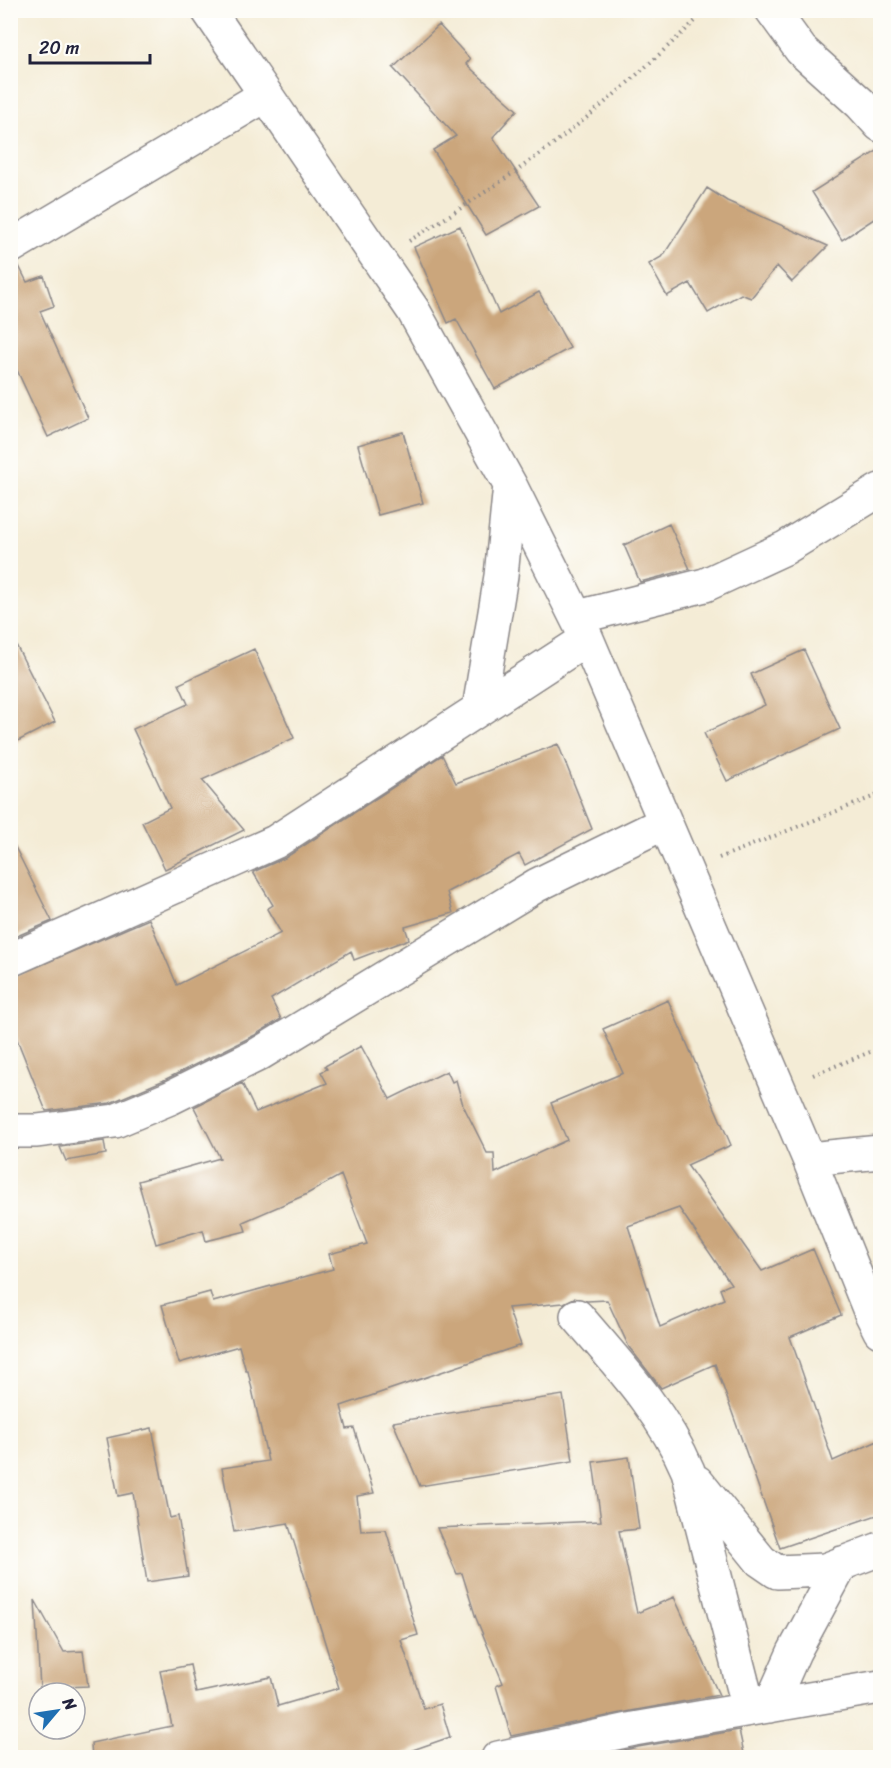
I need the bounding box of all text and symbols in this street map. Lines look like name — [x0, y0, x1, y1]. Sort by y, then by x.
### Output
scale bar — [30, 27, 150, 65]
text: 20 m — [39, 32, 79, 64]
north arrow — [27, 1681, 87, 1741]
text: N — [54, 1691, 85, 1717]

